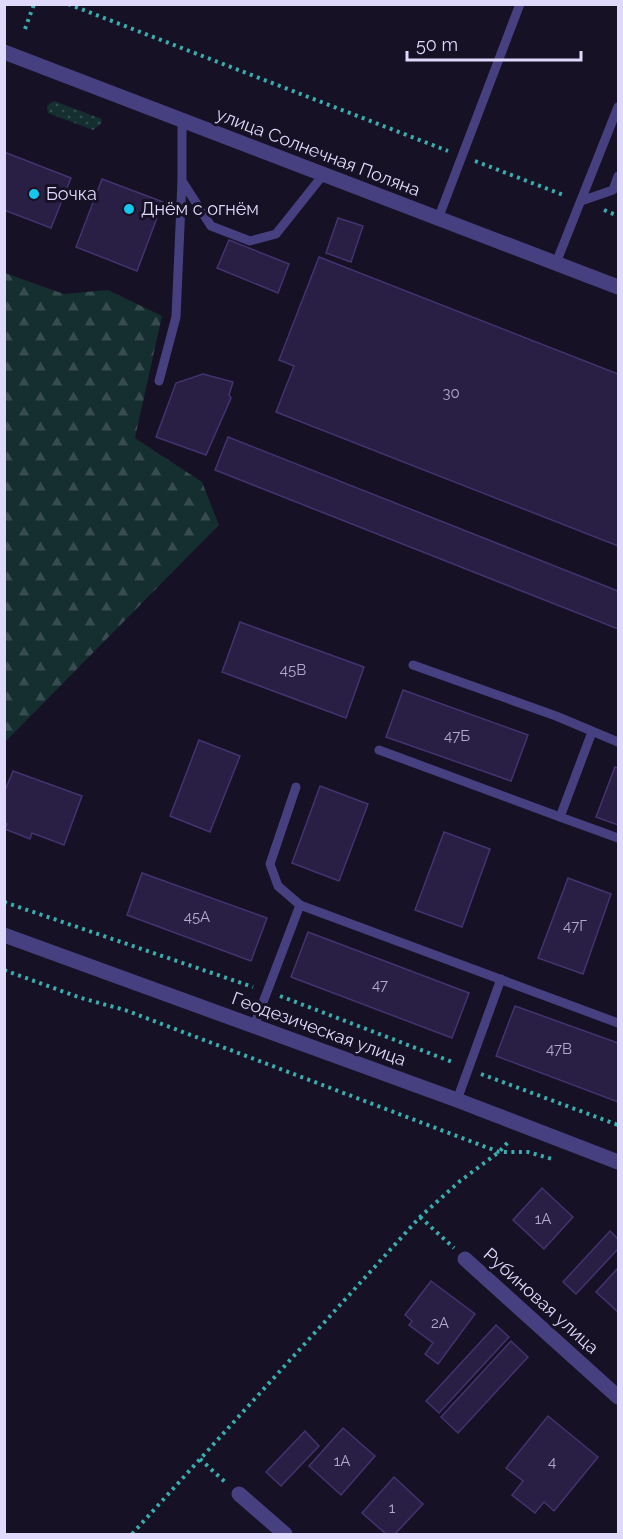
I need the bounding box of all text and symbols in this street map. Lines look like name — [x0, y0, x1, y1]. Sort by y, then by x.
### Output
scale bar — [407, 24, 581, 62]
text: 50 m — [416, 34, 458, 55]
street label: улица Солнечная Поляна — [213, 103, 423, 200]
place label: Бочка — [46, 183, 97, 204]
marker: Бочка — [27, 187, 41, 201]
place label: Днём с огнём — [141, 198, 259, 219]
marker: Днём с огнём — [122, 202, 136, 216]
house number: 30 — [442, 384, 460, 402]
house number: 45В — [280, 661, 306, 679]
house number: 47Б — [444, 727, 470, 745]
house number: 45А — [184, 908, 210, 926]
house number: 47Г — [563, 917, 587, 935]
house number: 47 — [372, 976, 388, 994]
street label: Геодезическая улица — [229, 987, 409, 1070]
house number: 47В — [546, 1040, 572, 1058]
house number: 1А — [535, 1210, 551, 1228]
street label: Рубиновая улица — [479, 1243, 603, 1358]
house number: 2А — [431, 1314, 449, 1332]
house number: 1А — [334, 1452, 350, 1470]
house number: 4 — [548, 1453, 556, 1471]
house number: 1 — [389, 1499, 396, 1517]

